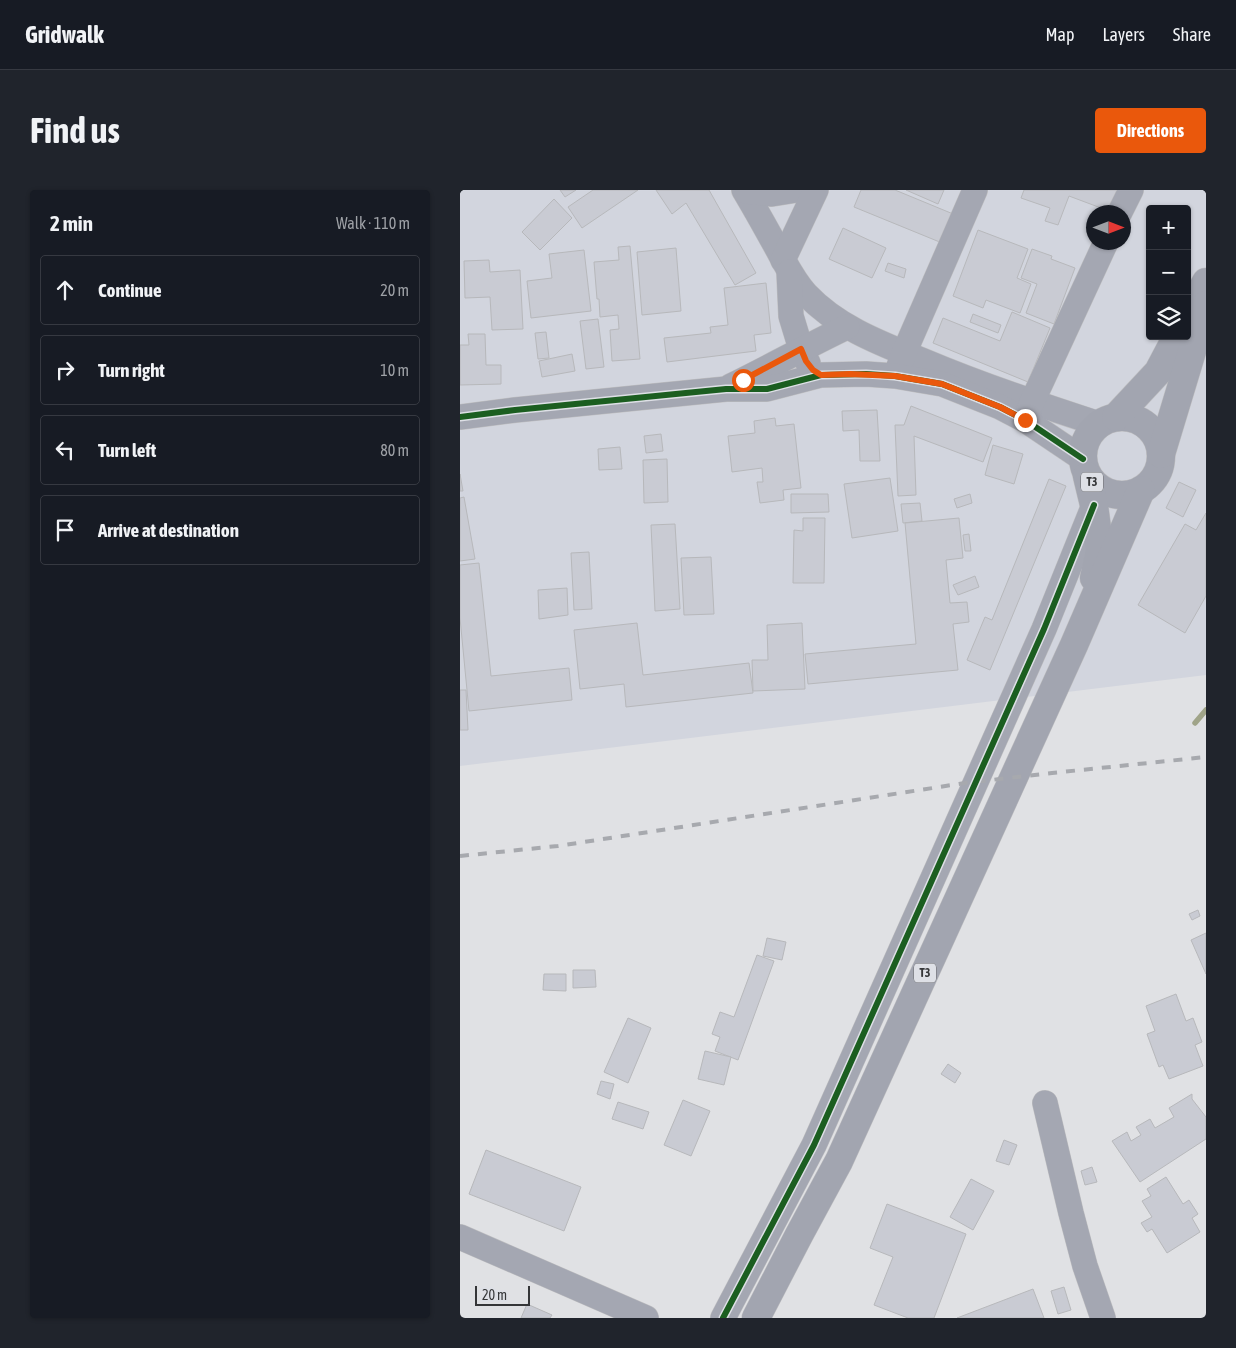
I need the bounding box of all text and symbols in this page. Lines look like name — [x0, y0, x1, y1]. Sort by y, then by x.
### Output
text: Gridwalk — [25, 21, 104, 48]
text: Map — [1045, 24, 1074, 45]
text: Layers — [1102, 24, 1145, 45]
text: Share — [1173, 24, 1211, 45]
button: Directions — [1095, 108, 1206, 153]
text: Find us — [30, 110, 120, 150]
north arrow — [1086, 205, 1131, 250]
map controls — [1146, 205, 1191, 340]
button: + — [1146, 205, 1191, 250]
text: 2 min — [50, 211, 93, 235]
text: Walk · 110 m — [336, 214, 410, 232]
button: − — [1146, 250, 1191, 295]
icon: ahead — [51, 276, 79, 304]
text: Continue — [98, 279, 162, 301]
text: 20 m — [380, 281, 409, 299]
button: layers — [1146, 295, 1191, 340]
icon: right — [51, 356, 79, 384]
text: Turn right — [98, 359, 165, 381]
text: 10 m — [380, 361, 409, 379]
route start — [732, 369, 755, 392]
route end — [1014, 409, 1037, 432]
icon: left — [51, 436, 79, 464]
text: Turn left — [98, 439, 156, 461]
text: 80 m — [380, 441, 409, 459]
road number: T3 — [1081, 472, 1103, 492]
icon: arrive — [51, 516, 79, 544]
text: Arrive at destination — [98, 519, 239, 541]
road number: T3 — [914, 964, 936, 982]
scale bar — [475, 1283, 530, 1306]
text: 20 m — [482, 1287, 507, 1303]

